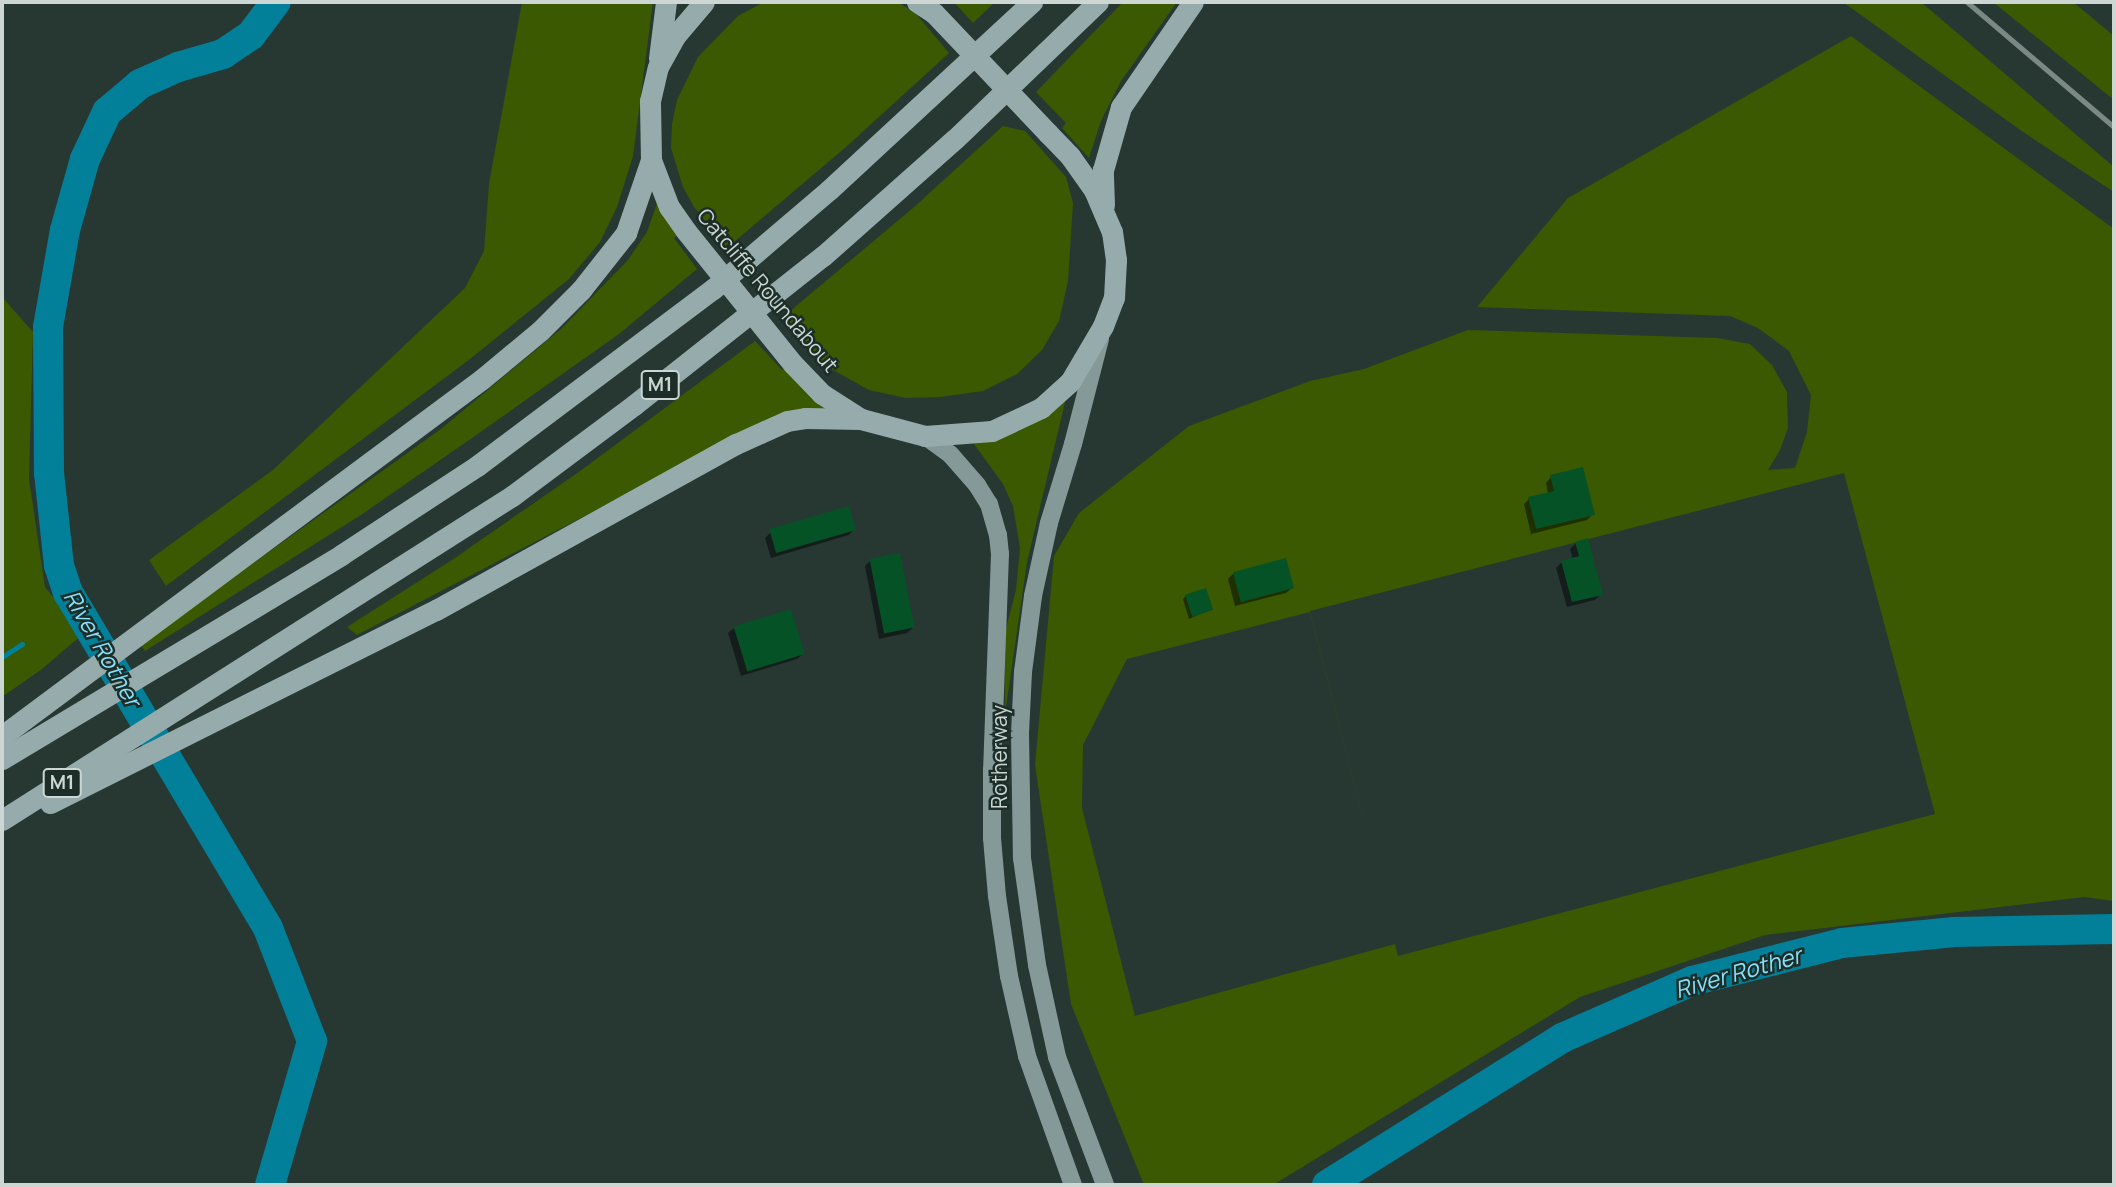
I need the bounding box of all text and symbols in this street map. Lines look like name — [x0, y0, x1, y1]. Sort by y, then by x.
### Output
street label: Catcliffe Roundabout — [692, 203, 844, 377]
road number: M1 — [639, 370, 681, 400]
water label: River Rother — [59, 585, 147, 711]
street label: Rotherway — [986, 705, 1012, 809]
road number: M1 — [41, 768, 83, 798]
water label: River Rother — [1672, 941, 1804, 1003]

